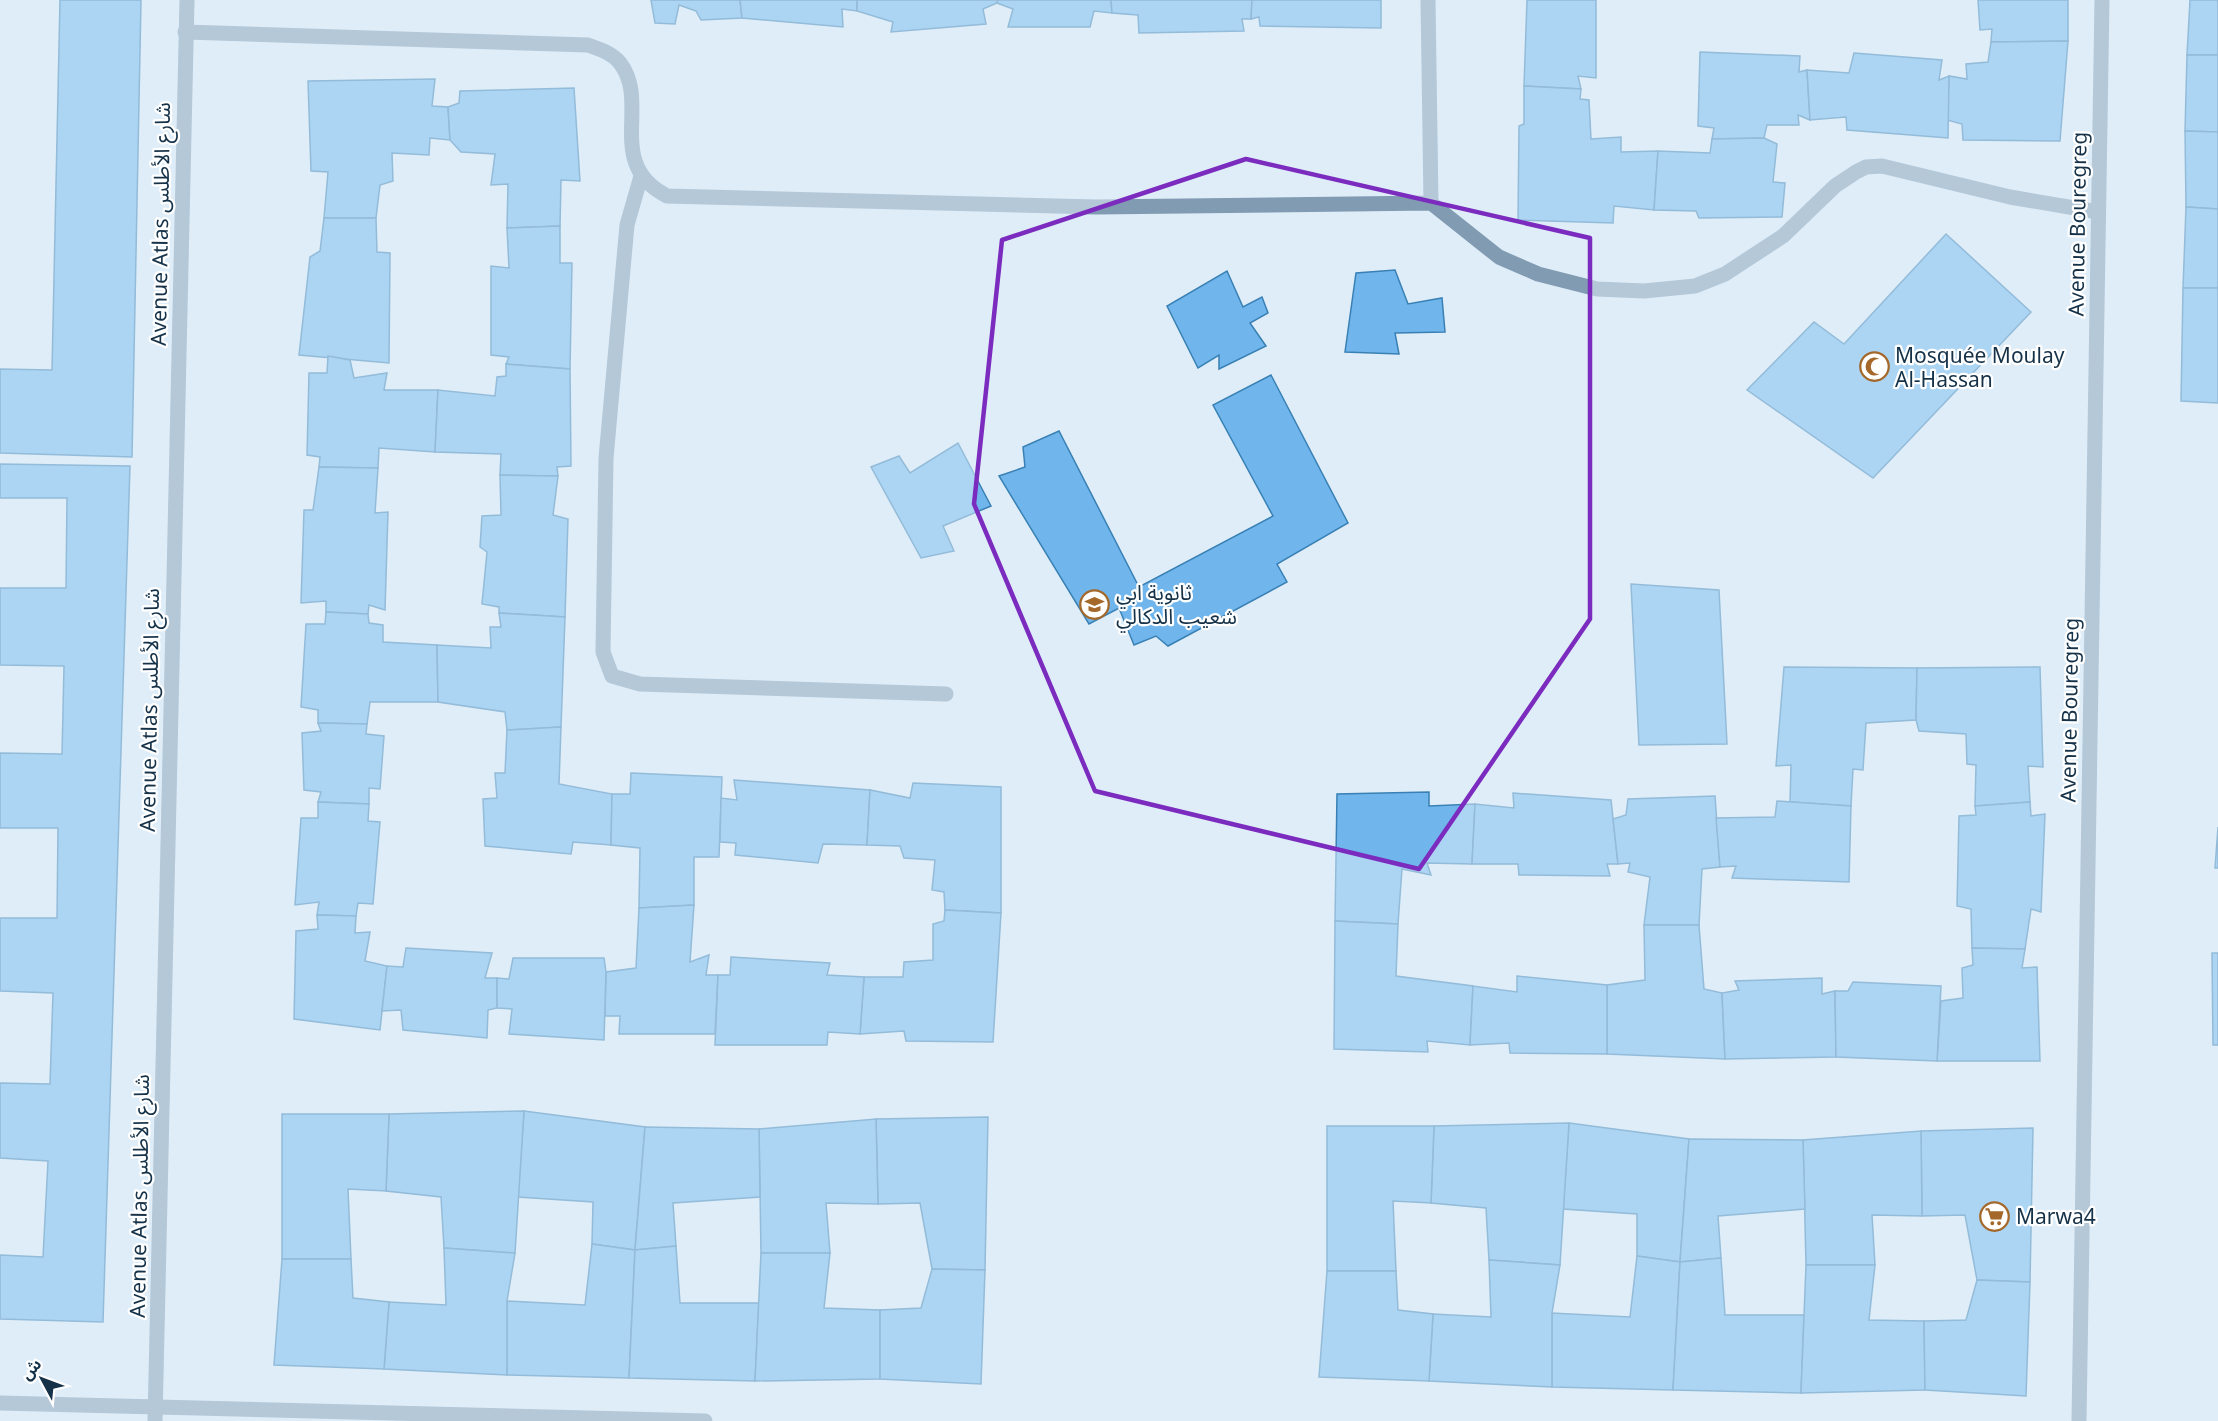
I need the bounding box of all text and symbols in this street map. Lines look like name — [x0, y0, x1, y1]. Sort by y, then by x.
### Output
street label: Avenue Atlas شارع الأطلس — [144, 102, 178, 346]
street label: Avenue Bouregreg — [2061, 131, 2093, 317]
place label: Mosquée Moulay Al-Hassan — [1895, 341, 2065, 393]
mosque icon: Mosquée Moulay Al-Hassan — [1858, 351, 1890, 383]
place label: ثانوية ابي شعيب الدكالي — [1116, 578, 1237, 633]
street label: Avenue Atlas شارع الأطلس — [133, 588, 167, 832]
school or university icon: ثانوية ابي شعيب الدكالي — [1079, 588, 1111, 620]
street label: Avenue Bouregreg — [2053, 617, 2085, 803]
street label: Avenue Atlas شارع الأطلس — [123, 1074, 157, 1318]
supermarket icon: Marwa4 — [1979, 1200, 2011, 1232]
place label: Marwa4 — [2016, 1202, 2096, 1230]
north arrow — [12, 1349, 72, 1409]
text: ش — [15, 1354, 46, 1385]

